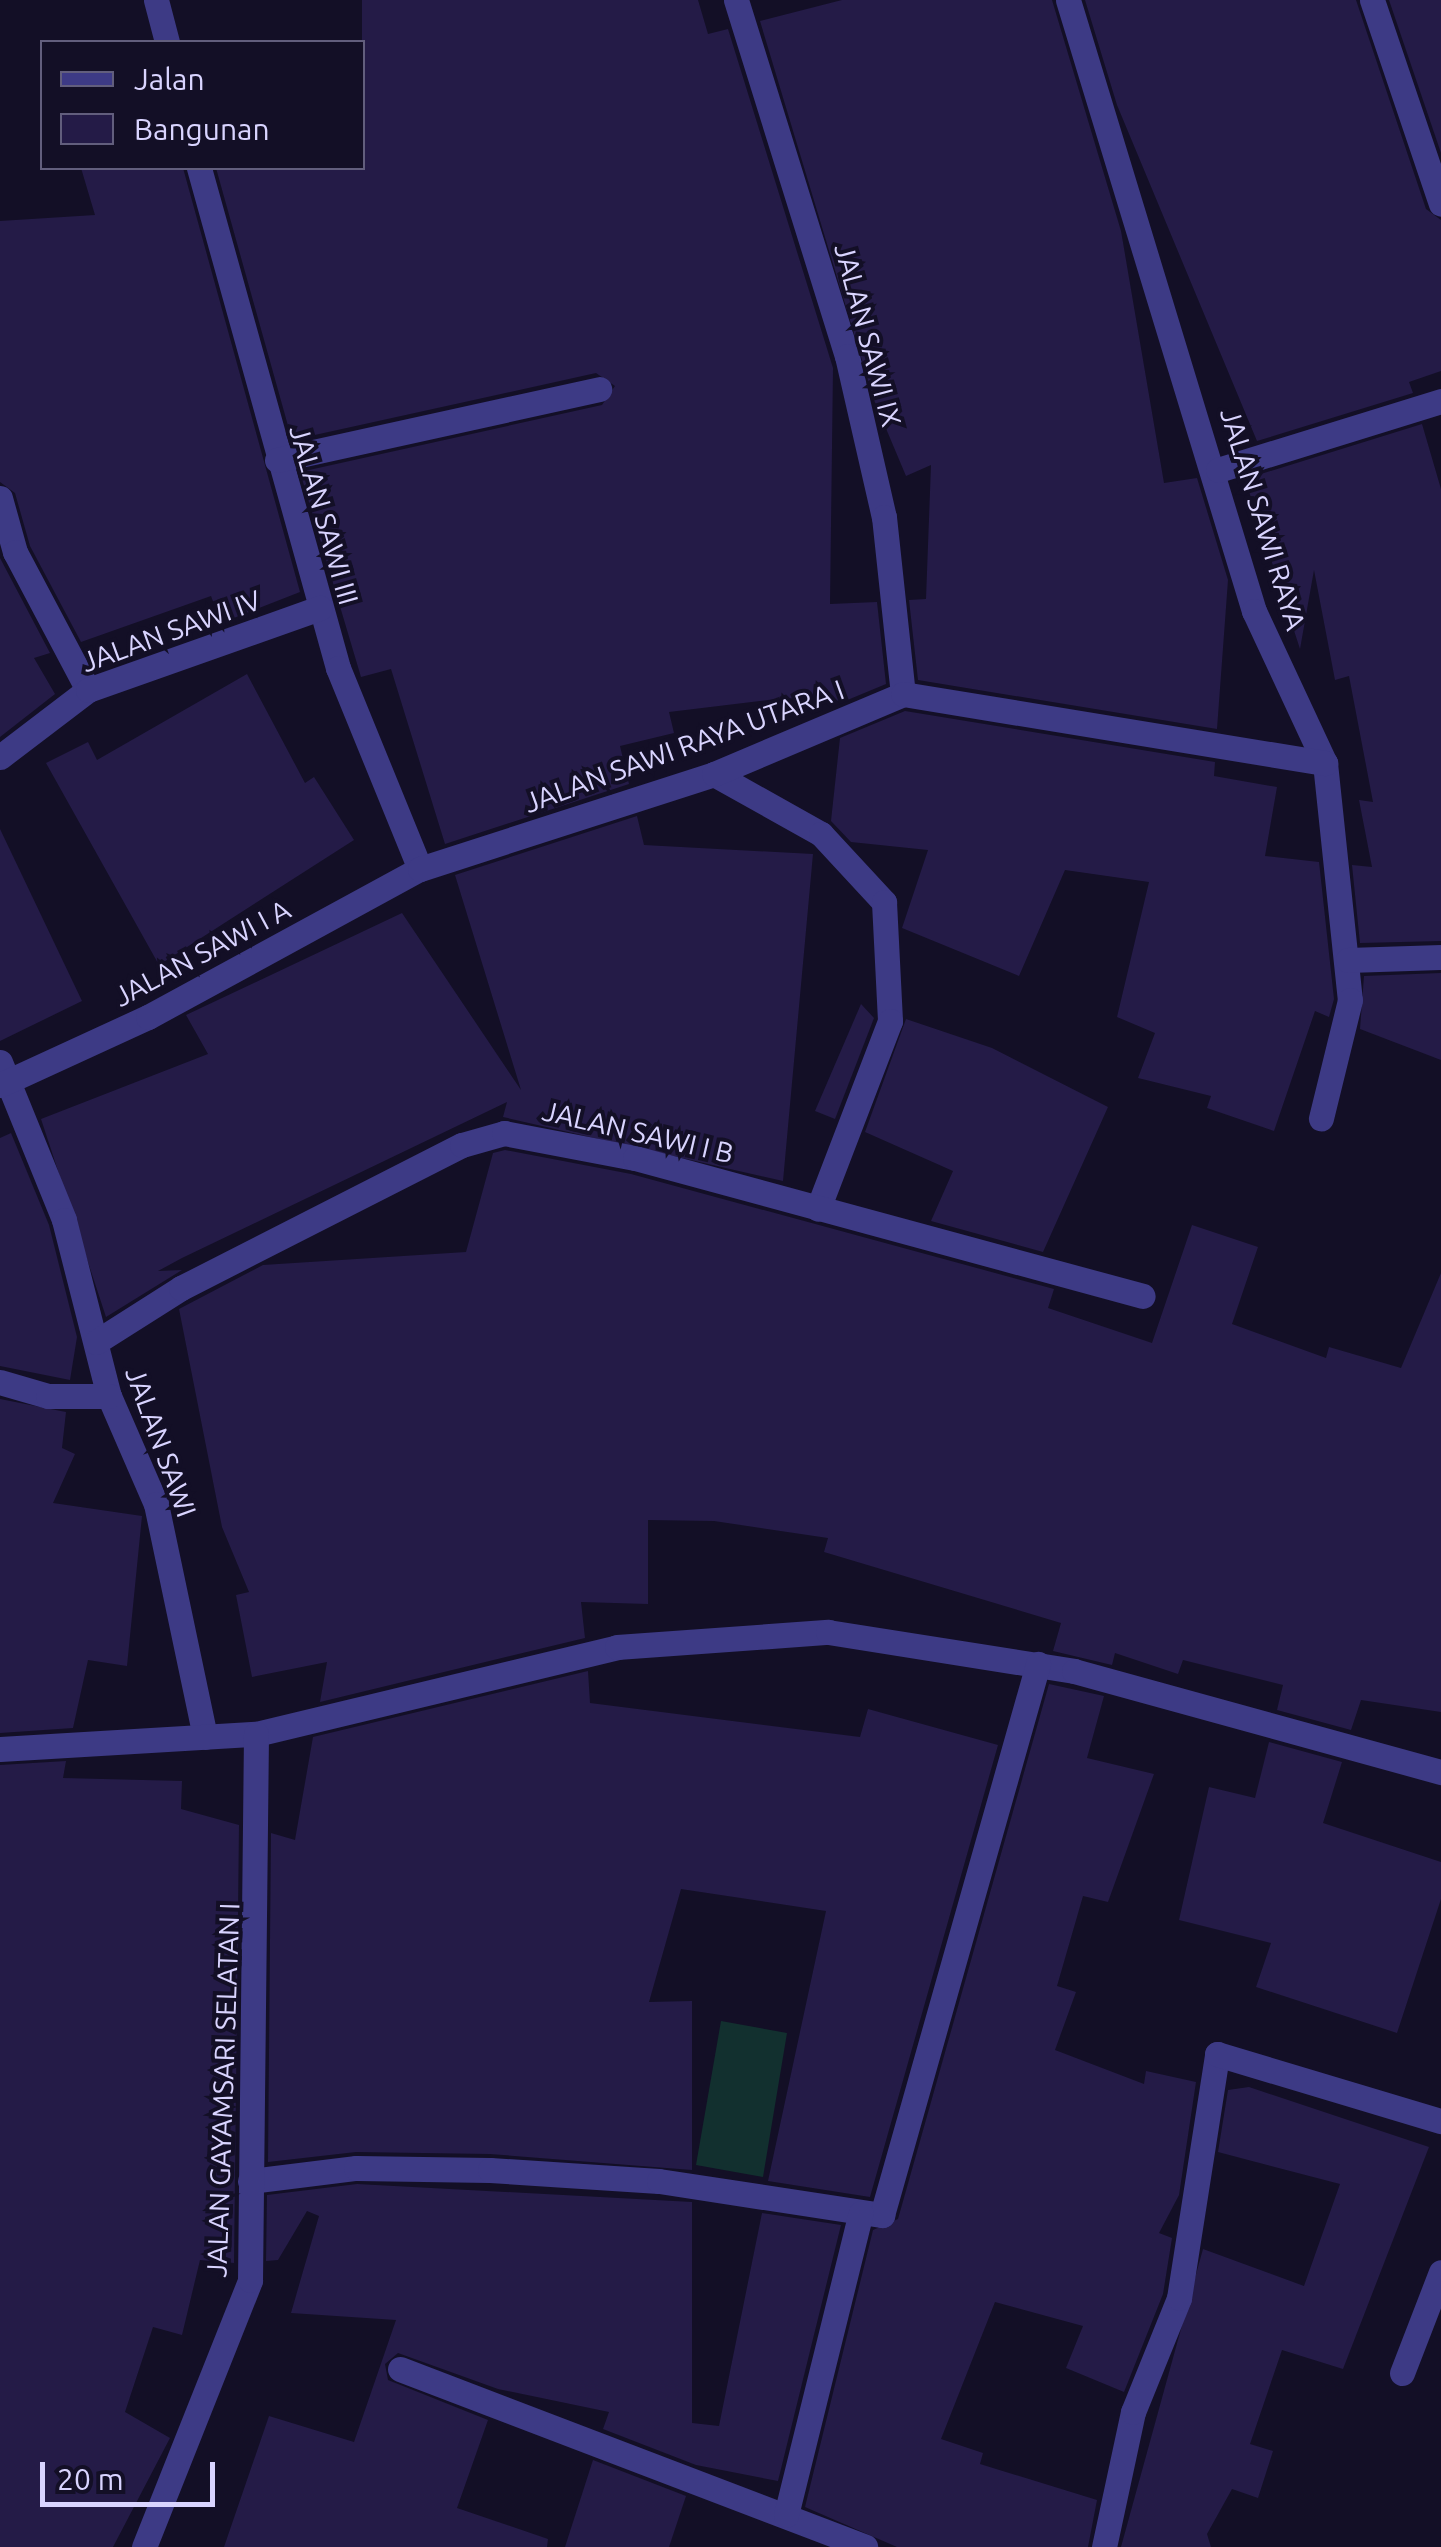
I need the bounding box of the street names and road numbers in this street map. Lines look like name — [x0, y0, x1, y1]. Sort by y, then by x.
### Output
street label: JALAN SAWI IX — [827, 240, 909, 430]
street label: JALAN SAWI RAYA — [1213, 404, 1313, 634]
street label: JALAN SAWI III — [282, 421, 366, 609]
street label: JALAN SAWI IV — [77, 583, 265, 679]
street label: JALAN SAWI RAYA UTARA I — [519, 672, 849, 820]
street label: JALAN SAWI I A — [108, 892, 296, 1014]
street label: JALAN SAWI I B — [539, 1094, 737, 1170]
street label: JALAN SAWI — [118, 1362, 204, 1522]
street label: JALAN GAYAMSARI SELATAN I — [200, 1902, 246, 2278]

